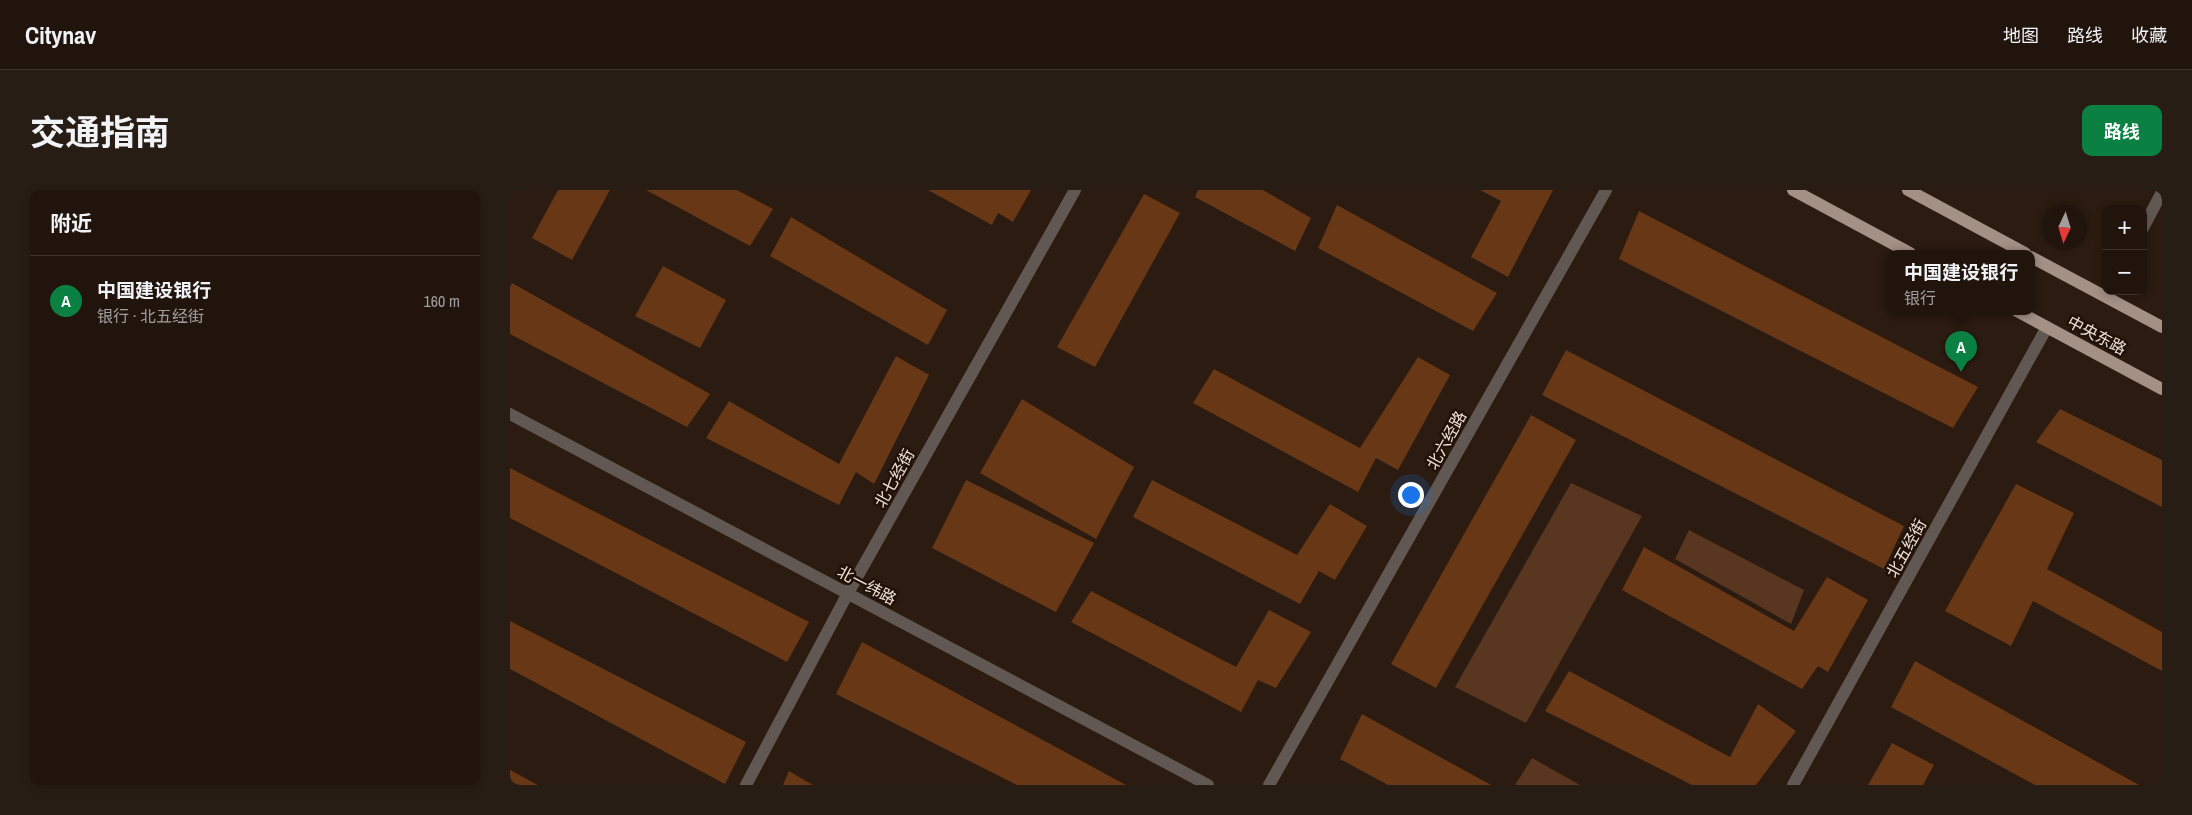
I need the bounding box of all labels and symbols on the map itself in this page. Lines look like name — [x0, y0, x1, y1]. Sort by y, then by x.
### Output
north arrow — [2042, 205, 2087, 250]
street label: 中央东路 — [2064, 310, 2130, 360]
pin: A — [1945, 331, 1977, 372]
street label: 北六经路 — [1421, 407, 1471, 473]
street label: 北七经街 — [869, 445, 919, 511]
your location — [1398, 482, 1424, 508]
street label: 北五经街 — [1881, 515, 1931, 581]
street label: 北一纬路 — [834, 560, 900, 610]

